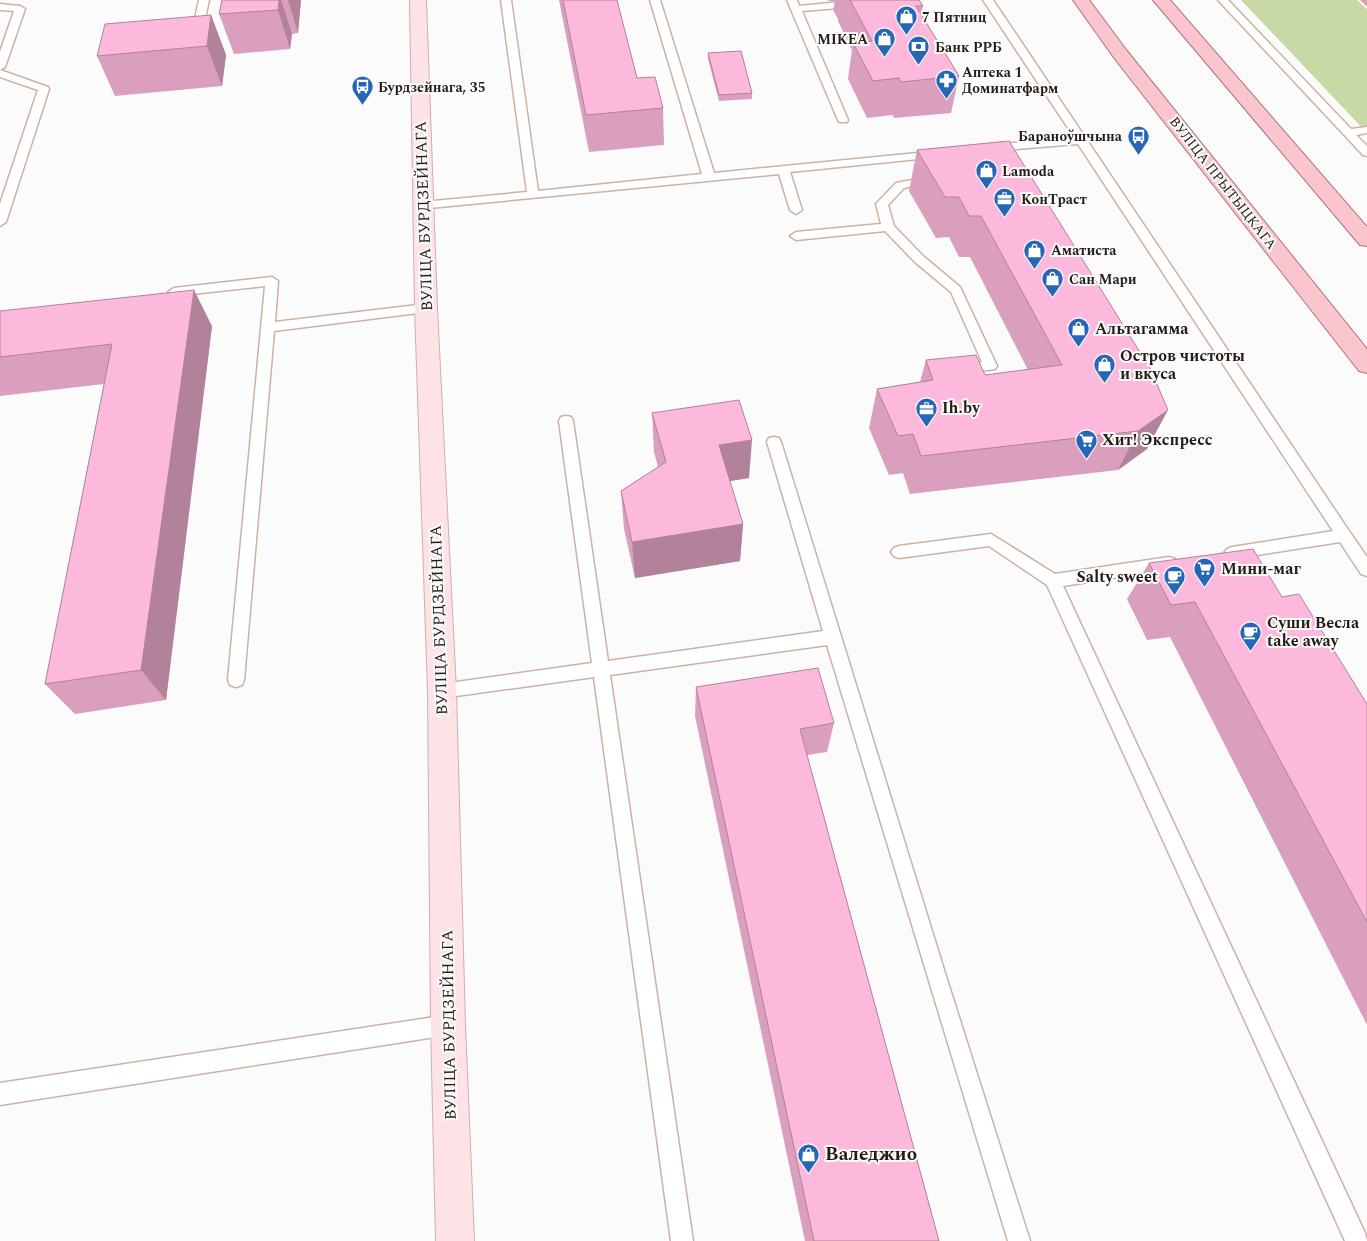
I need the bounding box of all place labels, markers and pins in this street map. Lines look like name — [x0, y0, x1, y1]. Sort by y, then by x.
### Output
shop icon: 7 Пятниц — [894, 5, 918, 36]
place label: 7 Пятниц — [922, 7, 987, 28]
shop icon: MIKEA — [872, 27, 896, 58]
place label: MIKEA — [817, 29, 868, 50]
bank icon: Банк РРБ — [907, 35, 931, 66]
place label: Банк РРБ — [935, 37, 1002, 58]
place label: Аптека 1 Доминатфарм — [962, 62, 1059, 99]
pharmacy icon: Аптека 1 Доминатфарм — [934, 68, 958, 99]
bus stop icon: Бурдзейнага, 35 — [350, 75, 374, 106]
place label: Бурдзейнага, 35 — [378, 77, 486, 98]
bus stop icon: Бараноўшчына — [1126, 124, 1150, 155]
place label: Бараноўшчына — [1018, 126, 1123, 147]
shop icon: Lamoda — [974, 159, 998, 190]
place label: Lamoda — [1002, 161, 1055, 182]
office icon: КонТраст — [993, 187, 1017, 218]
place label: КонТраст — [1021, 189, 1087, 210]
shop icon: Аматиста — [1023, 238, 1047, 269]
place label: Аматиста — [1051, 240, 1117, 261]
shop icon: Сан Мари — [1041, 267, 1065, 298]
place label: Сан Мари — [1069, 269, 1137, 290]
shop icon: Альтагамма — [1067, 317, 1091, 348]
place label: Альтагамма — [1095, 317, 1189, 341]
place label: Остров чистоты и вкуса — [1120, 344, 1245, 386]
shop icon: Остров чистоты и вкуса — [1092, 353, 1116, 384]
office icon: Ih.by — [914, 396, 938, 427]
place label: Ih.by — [942, 396, 981, 420]
supermarket icon: Хит! Экспресс — [1074, 428, 1098, 459]
place label: Хит! Экспресс — [1102, 428, 1213, 452]
supermarket icon: Мини-маг — [1193, 557, 1217, 588]
place label: Мини-маг — [1221, 557, 1301, 581]
place label: Salty sweet — [1077, 565, 1158, 589]
cafe icon: Salty sweet — [1162, 565, 1186, 596]
place label: Суши Весла take away — [1267, 611, 1360, 653]
cafe icon: Суши Весла take away — [1239, 620, 1263, 651]
place label: Валеджио — [825, 1140, 917, 1169]
shop icon: Валеджио — [797, 1142, 821, 1173]

